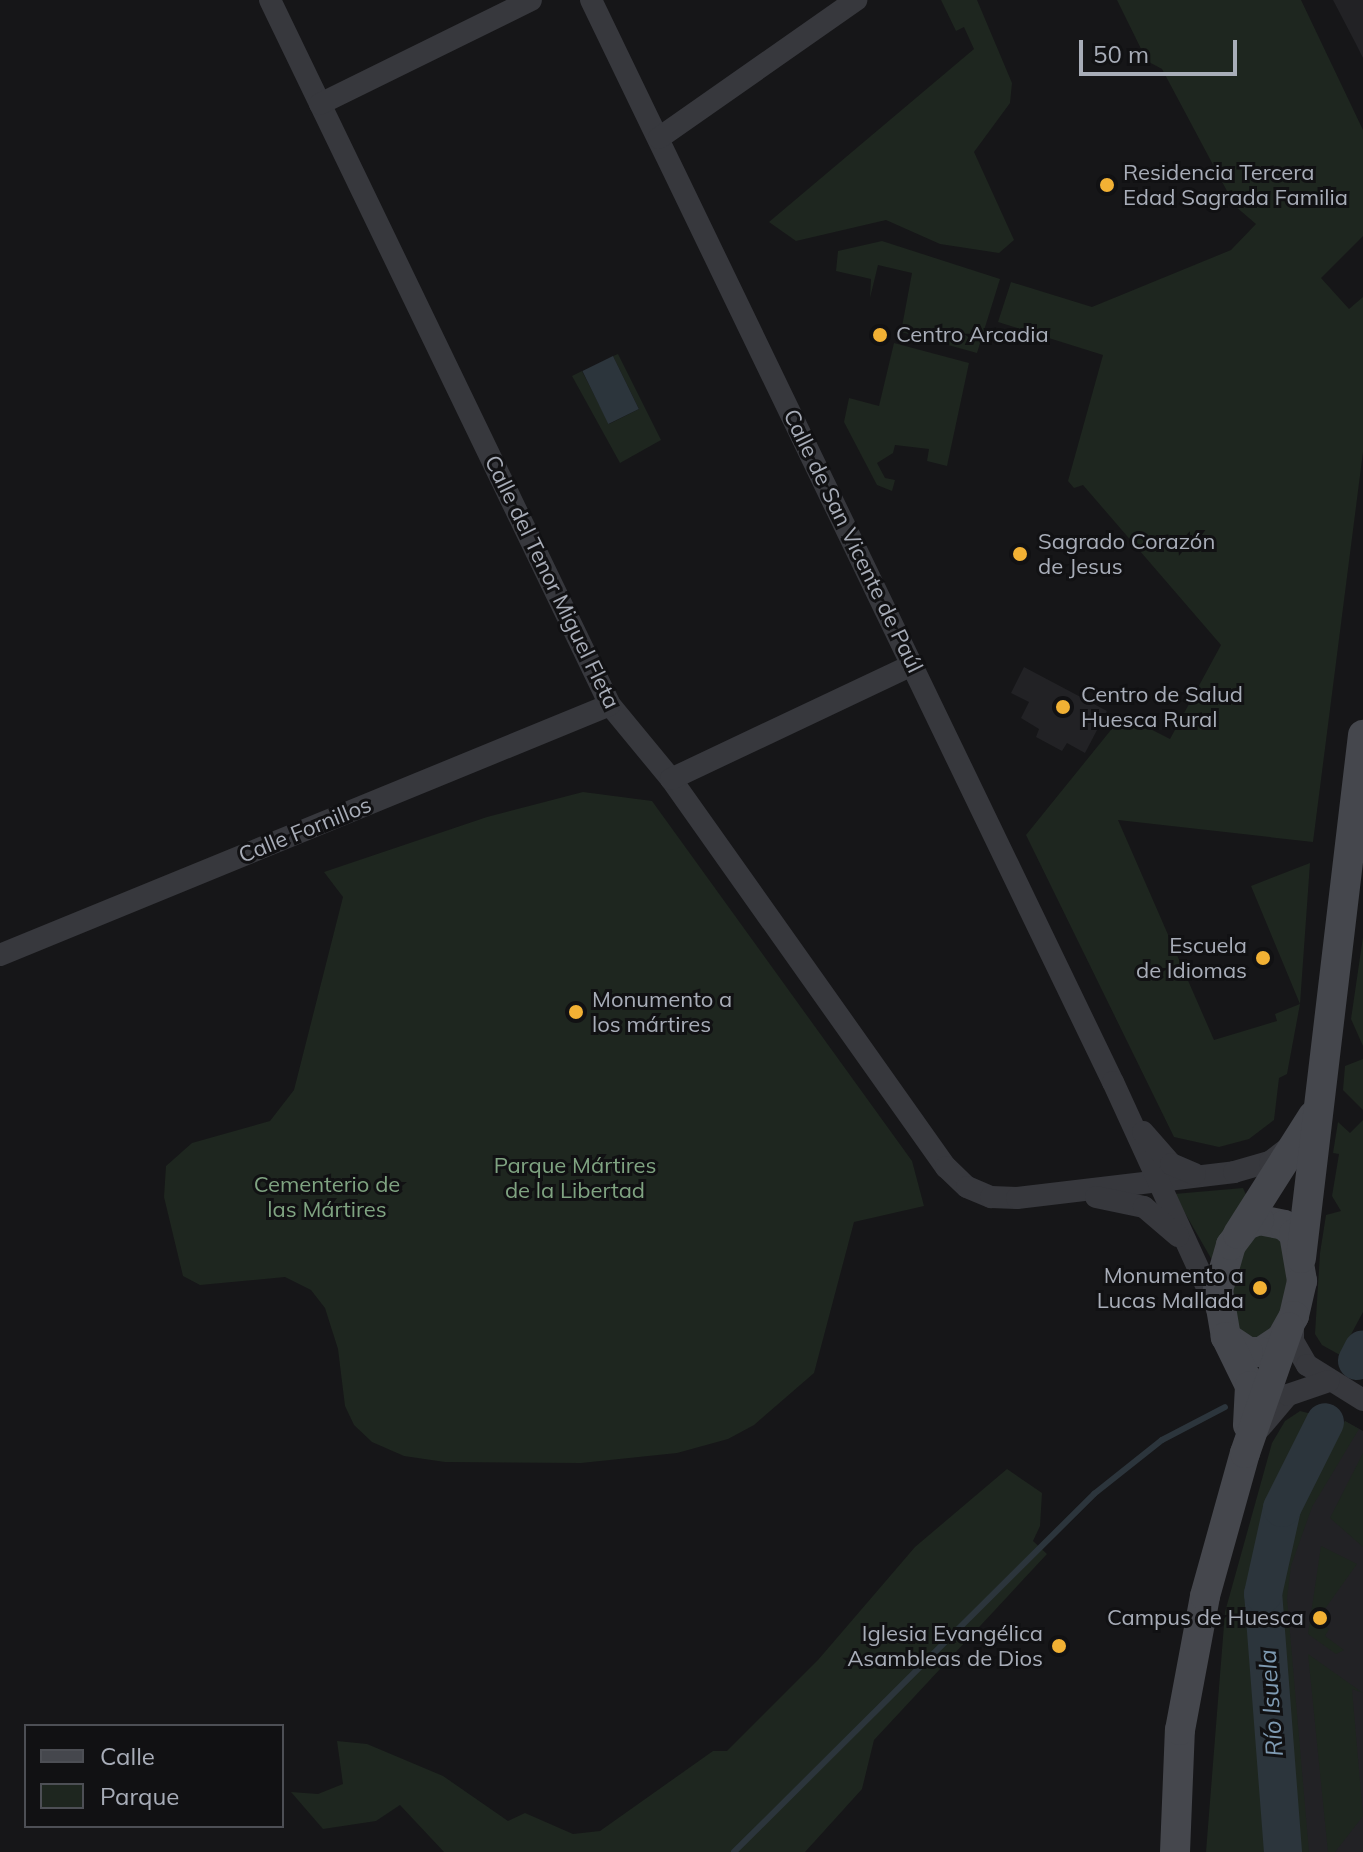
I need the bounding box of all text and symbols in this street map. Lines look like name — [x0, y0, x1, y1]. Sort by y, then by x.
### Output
scale bar — [1083, 24, 1241, 74]
text: 50 m — [1093, 39, 1149, 69]
place label: Residencia Tercera Edad Sagrada Familia — [1123, 159, 1348, 210]
marker: Residencia Tercera Edad Sagrada Familia — [1098, 176, 1116, 194]
place label: Centro Arcadia — [896, 322, 1049, 348]
marker: Centro Arcadia — [871, 326, 889, 344]
street label: Calle de San Vicente de Paúl — [778, 405, 928, 677]
street label: Calle del Tenor Miguel Fleta — [479, 451, 625, 713]
place label: Sagrado Corazón de Jesus — [1038, 528, 1215, 580]
marker: Sagrado Corazón de Jesus — [1009, 543, 1031, 565]
place label: Centro de Salud Huesca Rural — [1081, 681, 1243, 732]
marker: Centro de Salud Huesca Rural — [1052, 696, 1074, 718]
street label: Calle Fornillos — [235, 791, 375, 869]
place label: Escuela de Idiomas — [1136, 932, 1247, 984]
marker: Escuela de Idiomas — [1254, 949, 1272, 967]
place label: Monumento a los mártires — [592, 986, 732, 1038]
marker: Monumento a los mártires — [567, 1003, 585, 1021]
park label: Parque Mártires de la Libertad — [494, 1152, 656, 1204]
park label: Cementerio de las Mártires — [254, 1171, 400, 1222]
place label: Monumento a Lucas Mallada — [1097, 1262, 1244, 1314]
marker: Monumento a Lucas Mallada — [1251, 1279, 1269, 1297]
place label: Campus de Huesca — [1107, 1605, 1304, 1631]
marker: Campus de Huesca — [1311, 1609, 1329, 1627]
place label: Iglesia Evangélica Asambleas de Dios — [847, 1620, 1043, 1672]
marker: Iglesia Evangélica Asambleas de Dios — [1050, 1637, 1068, 1655]
water label: Río Isuela — [1253, 1648, 1289, 1758]
legend — [24, 1724, 284, 1828]
text: Calle — [100, 1741, 155, 1771]
text: Parque — [100, 1781, 179, 1811]

